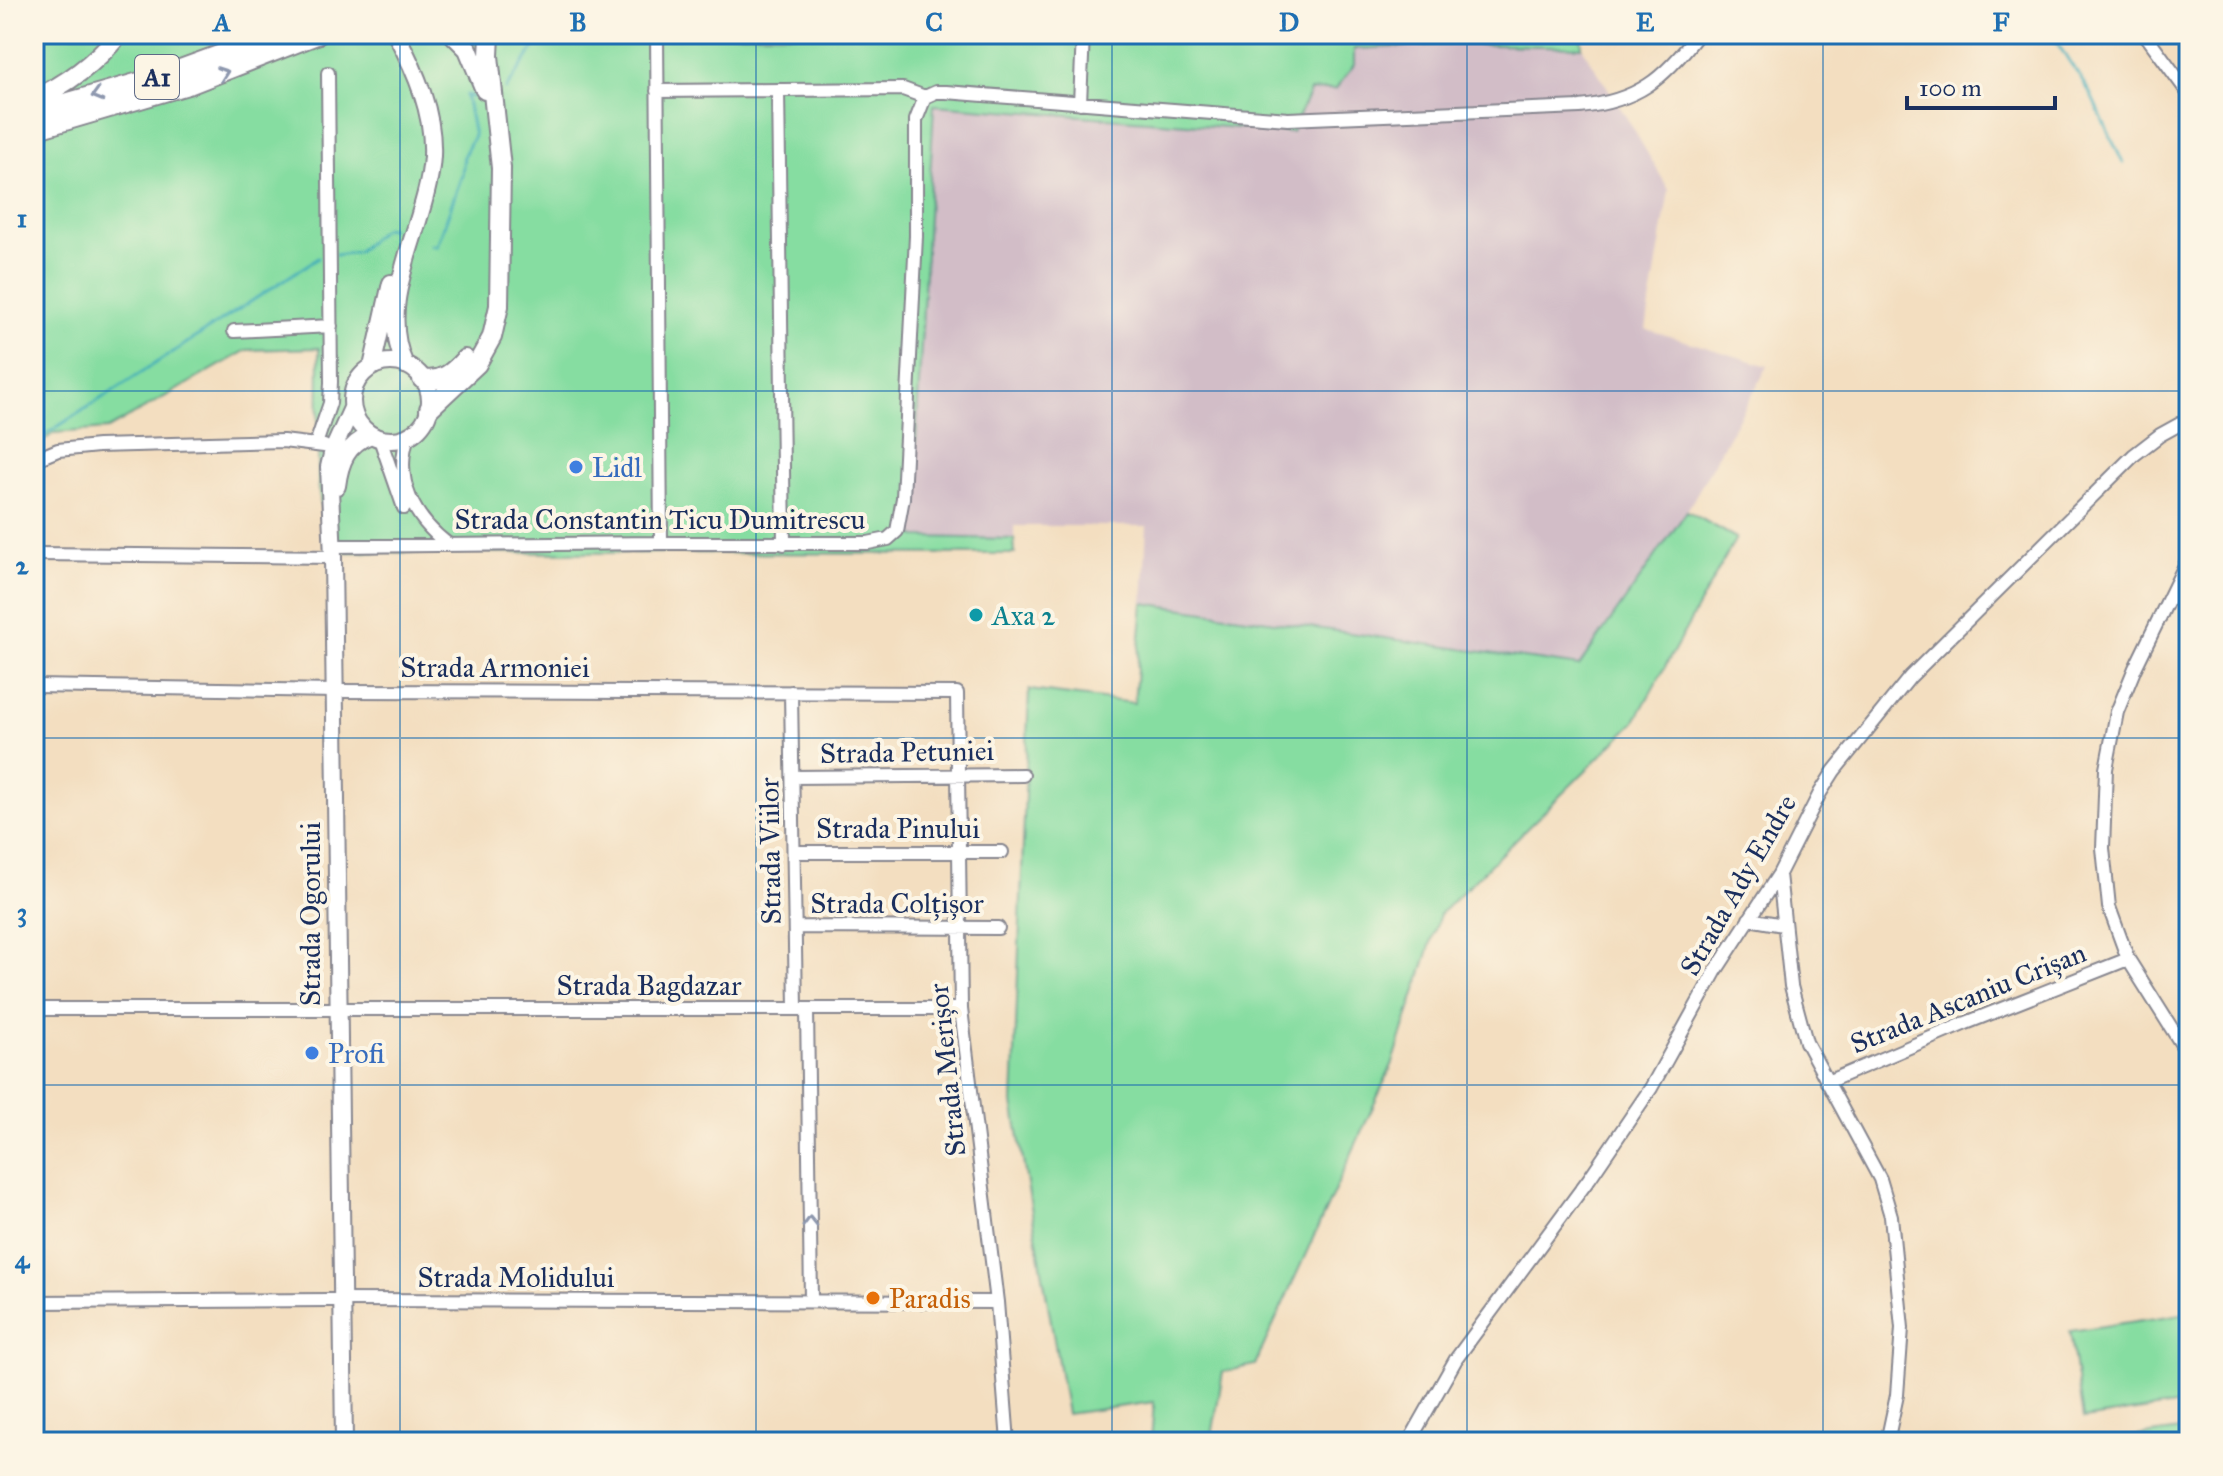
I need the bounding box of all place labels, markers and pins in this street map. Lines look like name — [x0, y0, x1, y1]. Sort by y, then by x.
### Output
place label: Lidl — [592, 450, 642, 485]
marker: Lidl — [567, 458, 585, 476]
place label: Axa 2 — [991, 598, 1055, 633]
marker: Axa 2 — [967, 606, 985, 624]
place label: Profi — [328, 1036, 386, 1071]
marker: Profi — [303, 1044, 321, 1062]
place label: Paradis — [889, 1281, 971, 1316]
marker: Paradis — [864, 1289, 882, 1307]

